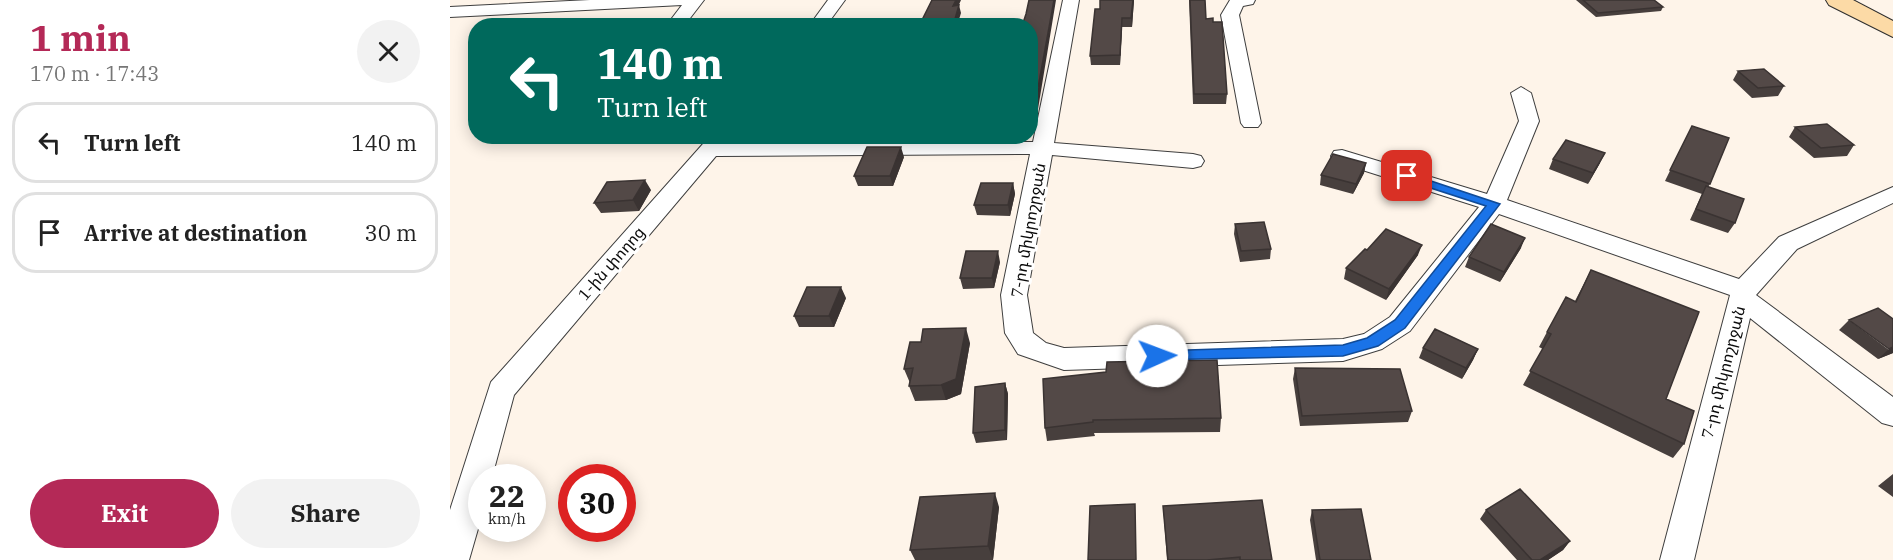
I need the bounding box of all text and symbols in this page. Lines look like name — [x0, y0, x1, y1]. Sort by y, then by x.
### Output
text: 1 min — [30, 14, 131, 61]
button: close — [357, 20, 420, 83]
text: 140 m — [597, 36, 723, 91]
icon: left — [498, 42, 576, 120]
text: 170 m · 17:43 — [30, 60, 159, 87]
text: Turn left — [597, 89, 708, 124]
icon: left — [33, 126, 66, 159]
text: Turn left — [84, 128, 180, 157]
text: 140 m — [351, 128, 417, 157]
pin — [1381, 150, 1432, 201]
icon: arrive — [1390, 159, 1423, 192]
street label: 7-րդ միկրոշրջան — [1006, 161, 1050, 299]
icon: arrive — [33, 216, 66, 249]
text: Arrive at destination — [84, 218, 307, 247]
text: 30 m — [365, 218, 417, 247]
street label: 1-ին փողոց — [573, 222, 649, 304]
street label: 7-րդ միկրոշրջան — [1697, 303, 1749, 441]
position arrow — [1125, 324, 1189, 388]
speed limit sign: 30 — [558, 464, 636, 542]
text: 22 — [489, 476, 525, 515]
button: Exit — [30, 479, 219, 548]
button: Share — [231, 479, 420, 548]
text: km/h — [488, 509, 526, 528]

